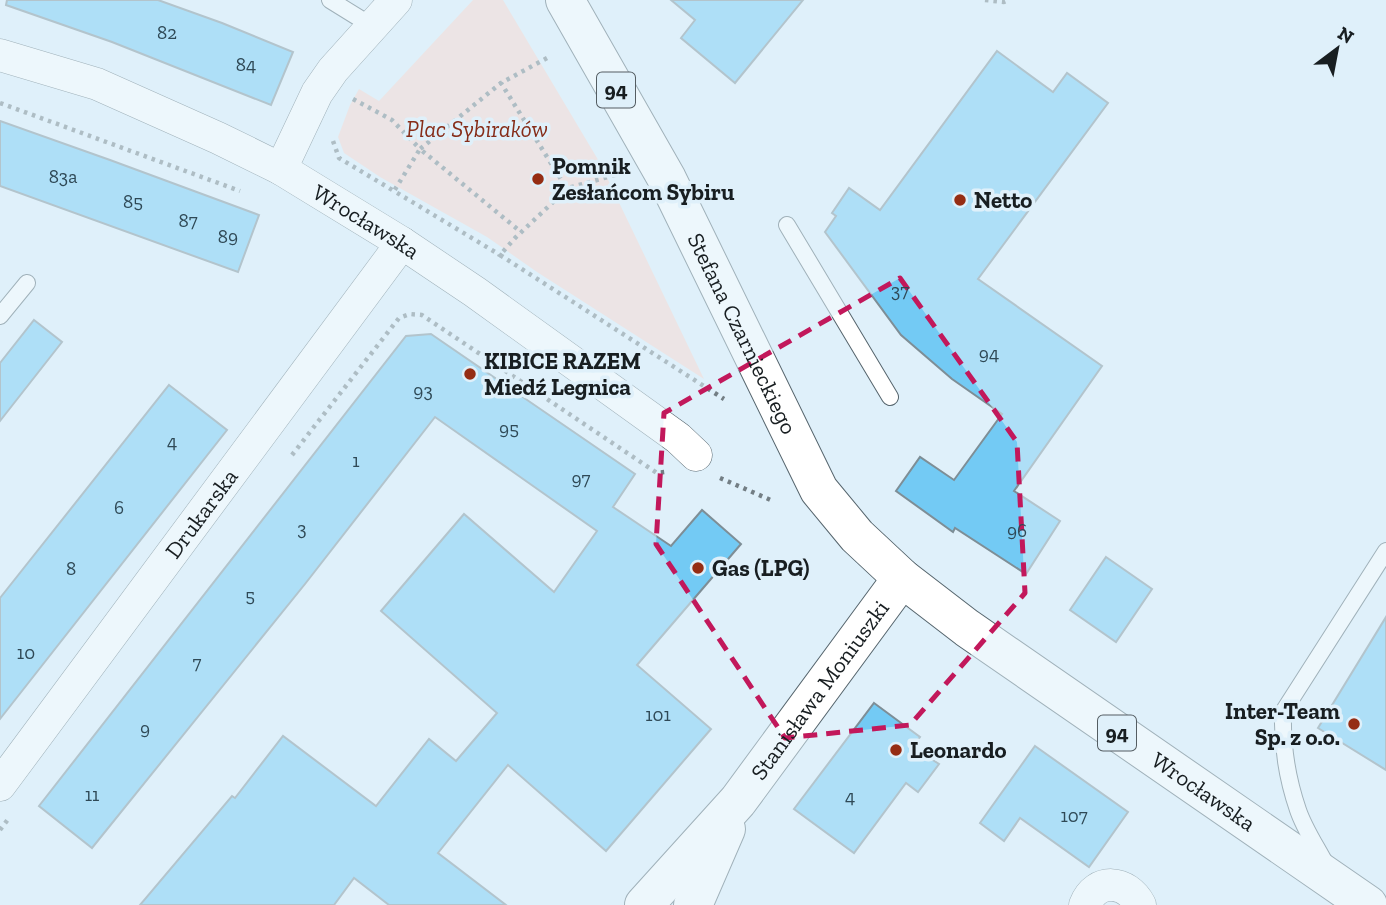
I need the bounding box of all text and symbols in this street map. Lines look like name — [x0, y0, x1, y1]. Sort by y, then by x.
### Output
north arrow — [1302, 14, 1372, 84]
house number: 82 — [157, 21, 177, 44]
text: N — [1334, 21, 1358, 49]
house number: 84 — [236, 53, 256, 76]
road number: 94 — [597, 72, 635, 108]
park label: Plac Sybiraków — [406, 115, 548, 143]
place label: Pomnik Zesłańcom Sybiru — [552, 152, 735, 206]
house number: 83a — [49, 165, 77, 188]
marker: Pomnik Zesłańcom Sybiru — [530, 171, 546, 187]
street label: Wrocławska — [308, 178, 425, 265]
place label: Netto — [974, 186, 1032, 214]
house number: 85 — [123, 190, 143, 213]
marker: Netto — [952, 192, 968, 208]
house number: 87 — [178, 209, 198, 232]
house number: 89 — [218, 225, 238, 248]
street label: Stefana Czarnieckiego — [681, 228, 804, 439]
house number: 37 — [891, 279, 909, 302]
house number: 94 — [979, 342, 999, 365]
place label: KIBICE RAZEM Miedź Legnica — [484, 347, 641, 401]
marker: KIBICE RAZEM Miedź Legnica — [462, 366, 478, 382]
house number: 93 — [413, 379, 433, 402]
house number: 95 — [499, 417, 519, 440]
house number: 4 — [167, 430, 177, 453]
house number: 1 — [352, 449, 360, 472]
street label: Drukarska — [159, 463, 244, 564]
house number: 97 — [571, 467, 591, 490]
house number: 6 — [114, 496, 124, 519]
house number: 3 — [297, 517, 307, 540]
house number: 96 — [1007, 519, 1027, 542]
place label: Gas (LPG) — [712, 554, 810, 582]
house number: 8 — [66, 557, 76, 580]
marker: Gas (LPG) — [690, 560, 706, 576]
house number: 5 — [245, 584, 255, 607]
street label: Stanisława Moniuszki — [744, 595, 895, 785]
house number: 10 — [17, 641, 35, 664]
house number: 7 — [193, 651, 202, 674]
place label: Inter-Team Sp. z o.o. — [1225, 697, 1340, 751]
house number: 101 — [645, 703, 671, 726]
road number: 94 — [1098, 716, 1136, 750]
marker: Inter-Team Sp. z o.o. — [1346, 716, 1362, 732]
house number: 9 — [140, 717, 150, 740]
place label: Leonardo — [910, 736, 1007, 764]
marker: Leonardo — [888, 742, 904, 758]
street label: Wrocławska — [1146, 746, 1261, 837]
house number: 11 — [85, 783, 99, 806]
house number: 4 — [845, 785, 855, 808]
house number: 107 — [1060, 804, 1088, 827]

